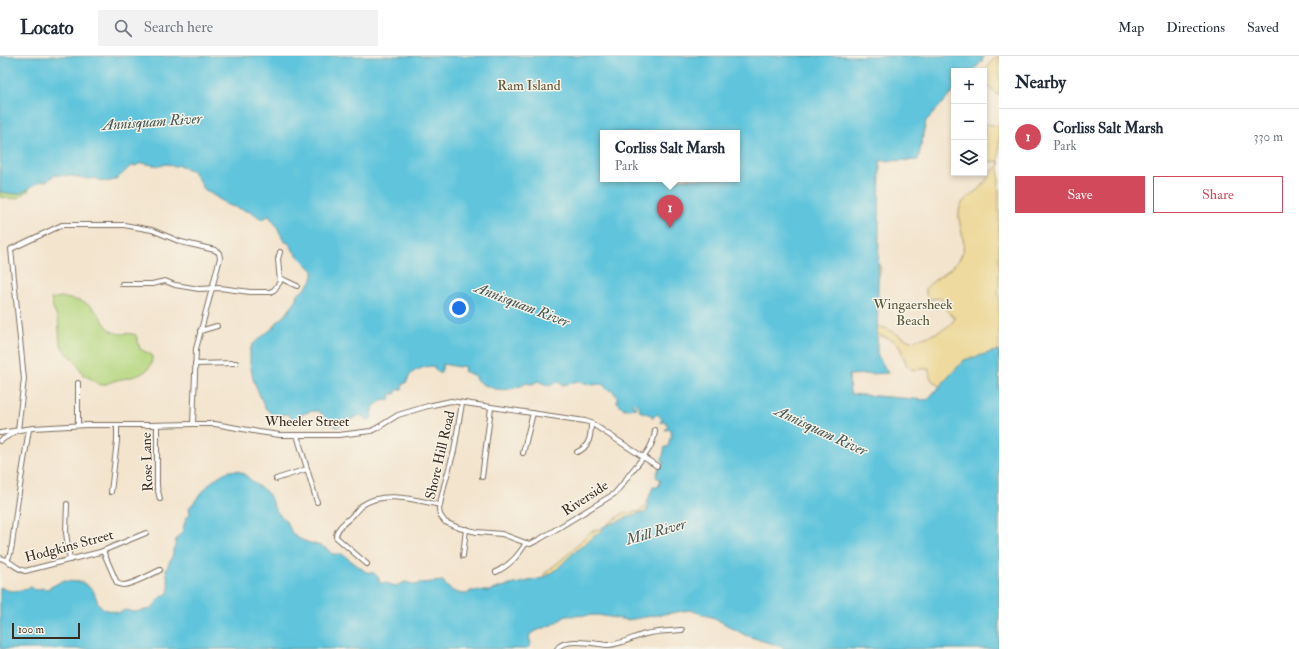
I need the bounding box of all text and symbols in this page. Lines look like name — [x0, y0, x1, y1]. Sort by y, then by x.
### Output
search box — [98, 10, 378, 46]
text: Locato — [20, 16, 74, 40]
icon: search — [112, 17, 134, 39]
text: Search here — [144, 18, 213, 37]
text: Map — [1118, 19, 1144, 36]
text: Directions — [1166, 19, 1225, 36]
text: Saved — [1247, 19, 1279, 36]
map controls — [951, 68, 987, 176]
button: + — [951, 68, 987, 104]
text: Nearby — [1015, 72, 1066, 93]
park label: Ram Island — [497, 77, 561, 94]
button: − — [951, 104, 987, 140]
water label: Annisquam River — [99, 109, 204, 135]
text: Corliss Salt Marsh — [1053, 119, 1163, 138]
text: 1 — [1026, 129, 1030, 145]
text: 330 m — [1254, 129, 1283, 145]
popup — [600, 130, 740, 182]
text: Park — [1053, 138, 1077, 154]
text: Corliss Salt Marsh — [615, 139, 725, 158]
button: layers — [951, 140, 987, 176]
text: Park — [615, 158, 638, 174]
button: Save — [1015, 176, 1145, 213]
button: Share — [1153, 176, 1283, 213]
pin: 1 — [657, 195, 683, 228]
water label: Annisquam River — [470, 277, 573, 332]
park label: Wingaersheek Beach — [872, 296, 953, 329]
your location — [449, 298, 469, 318]
water label: Annisquam River — [770, 400, 872, 461]
street label: Shore Hill Road — [422, 409, 458, 501]
street label: Wheeler Street — [264, 413, 350, 430]
street label: Rose Lane — [137, 432, 157, 492]
street label: Riverside — [559, 477, 612, 519]
water label: Mill River — [623, 514, 690, 550]
street label: Hodgkins Street — [23, 526, 116, 566]
scale bar — [12, 621, 80, 640]
text: 100 m — [18, 623, 44, 636]

